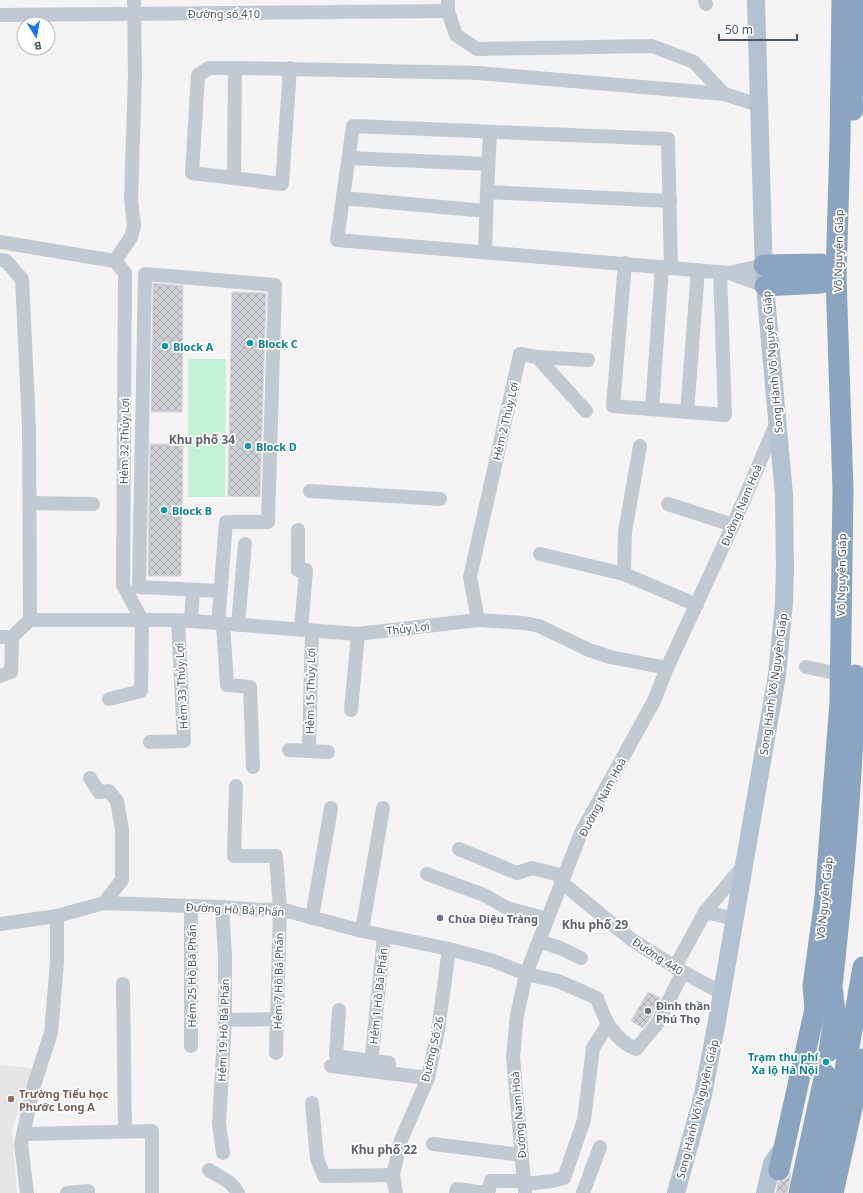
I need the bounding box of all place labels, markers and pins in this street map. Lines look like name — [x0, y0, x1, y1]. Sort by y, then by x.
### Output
place label: Block C — [258, 336, 298, 351]
marker: Block C — [245, 338, 255, 348]
place label: Block A — [173, 339, 214, 354]
marker: Block A — [160, 341, 170, 351]
place label: Block D — [256, 439, 297, 454]
marker: Block D — [243, 441, 253, 451]
place label: Block B — [172, 503, 212, 518]
marker: Block B — [159, 505, 169, 515]
place label: Chùa Diệu Tràng — [448, 911, 538, 926]
marker: Chùa Diệu Tràng — [435, 913, 445, 923]
place label: Đình thần Phú Thọ — [656, 998, 710, 1026]
marker: Đình thần Phú Thọ — [643, 1006, 653, 1016]
place label: Trạm thu phí Xa lộ Hà Nội — [748, 1049, 819, 1077]
marker: Trạm thu phí Xa lộ Hà Nội — [821, 1057, 831, 1067]
place label: Trường Tiểu học Phước Long A — [19, 1086, 109, 1114]
marker: Trường Tiểu học Phước Long A — [6, 1094, 16, 1104]

